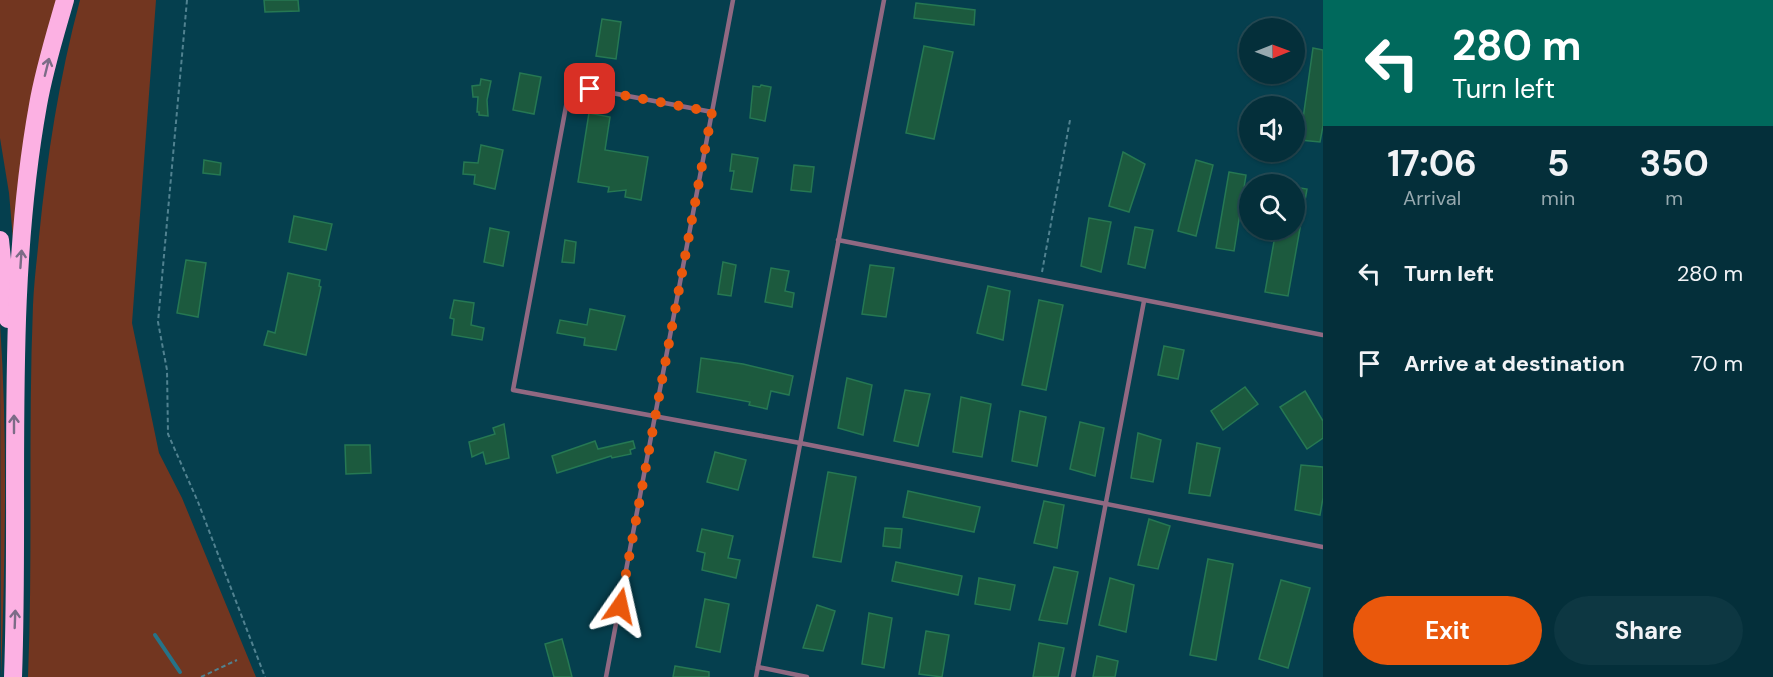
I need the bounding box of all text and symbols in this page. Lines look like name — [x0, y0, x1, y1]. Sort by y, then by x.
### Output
north arrow — [1239, 18, 1305, 84]
map controls — [1239, 18, 1305, 240]
text: 280 m — [1452, 18, 1582, 73]
icon: left — [1353, 24, 1431, 102]
one-way arrow — [42, 57, 54, 76]
pin — [564, 63, 615, 114]
text: Turn left — [1452, 71, 1555, 106]
icon: arrive — [573, 72, 606, 105]
button: sound — [1239, 96, 1305, 162]
text: 17:06 — [1387, 140, 1477, 187]
text: 5 — [1547, 140, 1569, 187]
text: 350 — [1639, 140, 1709, 187]
button: search — [1239, 174, 1305, 240]
text: Arrival — [1403, 185, 1461, 211]
text: min — [1541, 185, 1575, 211]
text: m — [1665, 185, 1683, 211]
one-way arrow — [15, 250, 26, 270]
icon: left — [1353, 257, 1386, 290]
text: Turn left — [1404, 259, 1494, 288]
text: 280 m — [1677, 259, 1743, 288]
icon: arrive — [1353, 347, 1386, 380]
text: Arrive at destination — [1404, 349, 1625, 378]
text: 70 m — [1691, 349, 1743, 378]
one-way arrow — [8, 414, 20, 434]
position arrow — [588, 574, 652, 638]
button: Exit — [1353, 596, 1542, 665]
button: Share — [1554, 596, 1743, 665]
one-way arrow — [9, 609, 21, 629]

